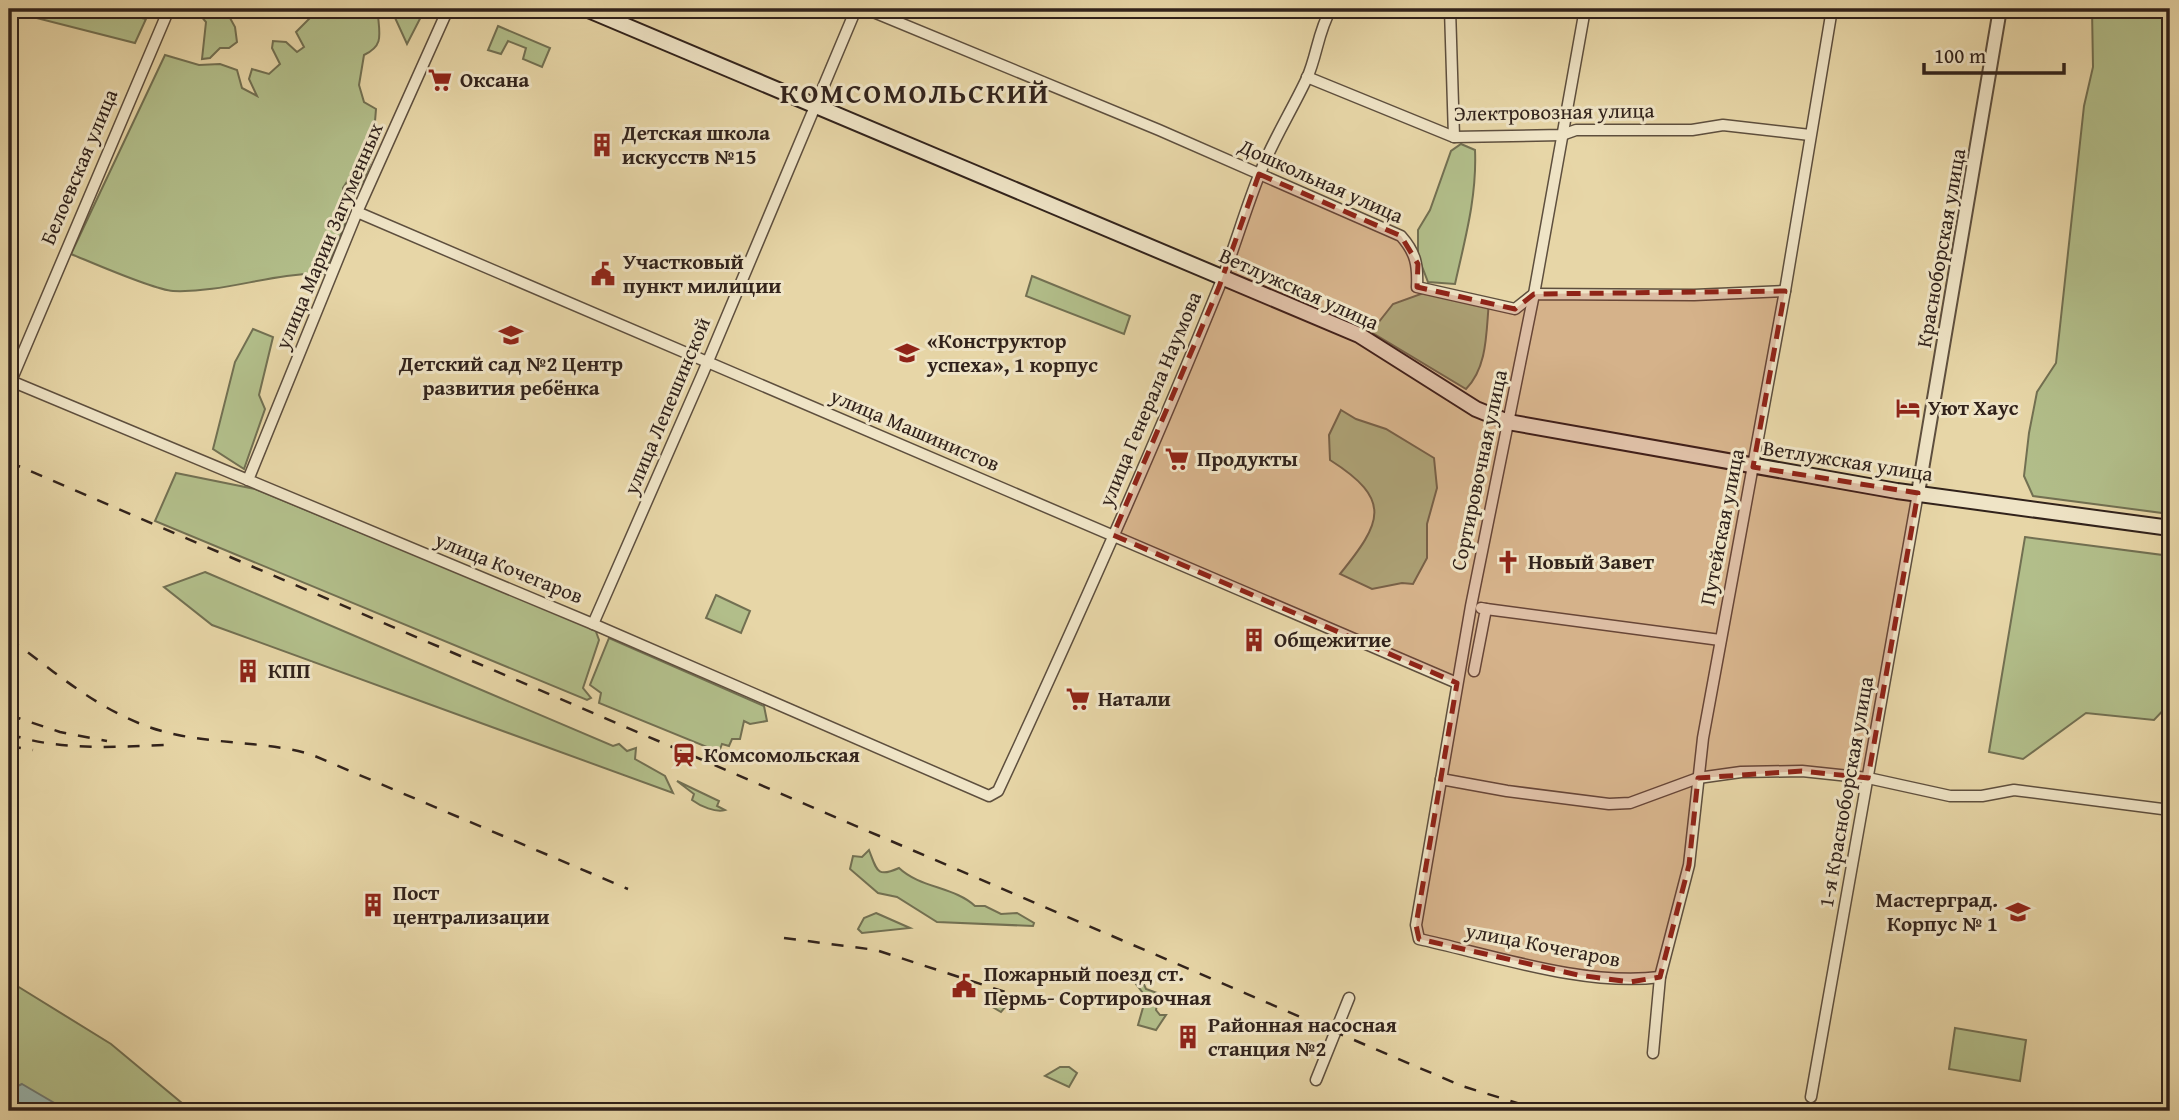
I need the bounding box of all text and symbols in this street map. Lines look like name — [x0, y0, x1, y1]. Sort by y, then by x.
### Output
scale bar — [1924, 32, 2064, 76]
text: 100 m — [1934, 40, 1986, 71]
place label: Оксана — [460, 64, 530, 95]
supermarket icon: Оксана — [426, 66, 454, 94]
district label: КОМСОМОЛЬСКИЙ — [780, 72, 1050, 113]
street label: Белоевская улица — [32, 84, 125, 249]
street label: Электровозная улица — [1453, 94, 1655, 129]
street label: улица Марии Загуменных — [266, 117, 391, 355]
place label: Детская школа искусств №15 — [621, 117, 770, 172]
street label: Дошкольная улица — [1233, 130, 1409, 231]
building icon: Детская школа искусств №15 — [588, 131, 616, 159]
street label: Красноборская улица — [1908, 146, 1973, 350]
street label: Ветлужская улица — [1214, 239, 1384, 338]
place label: Участковый пункт милиции — [623, 246, 782, 301]
public building icon: Участковый пункт милиции — [589, 260, 617, 288]
street label: улица Генерала Наумова — [1090, 286, 1209, 512]
street label: улица Лепешинской — [615, 312, 718, 500]
school or university icon: Детский сад №2 Центр развития ребёнка — [497, 321, 525, 349]
place label: «Конструктор успеха», 1 корпус — [926, 325, 1098, 380]
school or university icon: «Конструктор успеха», 1 корпус — [893, 339, 921, 367]
place label: Детский сад №2 Центр развития ребёнка — [398, 348, 623, 403]
street label: Сортировочная улица — [1442, 367, 1515, 573]
street label: улица Машинистов — [825, 379, 1005, 479]
place label: Уют Хаус — [1928, 392, 2019, 423]
hotel icon: Уют Хаус — [1894, 394, 1922, 422]
street label: Ветлужская улица — [1761, 432, 1935, 489]
place label: Продукты — [1197, 443, 1298, 474]
supermarket icon: Продукты — [1163, 445, 1191, 473]
street label: Путейская улица — [1691, 446, 1752, 608]
street label: улица Кочегаров — [430, 523, 588, 611]
place label: Новый Завет — [1528, 546, 1655, 577]
church icon: Новый Завет — [1494, 548, 1522, 576]
place label: Общежитие — [1274, 624, 1391, 655]
building icon: Общежитие — [1240, 626, 1268, 654]
place label: КПП — [268, 655, 310, 686]
building icon: КПП — [234, 657, 262, 685]
street label: 1-я Красноборская улица — [1810, 674, 1881, 910]
place label: Натали — [1098, 683, 1171, 714]
supermarket icon: Натали — [1064, 685, 1092, 713]
place label: Комсомольская — [704, 739, 860, 770]
station icon: Комсомольская — [670, 741, 698, 769]
place label: Пост централизации — [393, 877, 549, 932]
place label: Мастерград. Корпус № 1 — [1875, 884, 1998, 939]
building icon: Пост централизации — [359, 891, 387, 919]
school or university icon: Мастерград. Корпус № 1 — [2004, 898, 2032, 926]
street label: улица Кочегаров — [1462, 914, 1623, 975]
place label: Пожарный поезд ст. Пермь- Сортировочная — [984, 958, 1211, 1013]
public building icon: Пожарный поезд ст. Пермь- Сортировочная — [950, 972, 978, 1000]
place label: Районная насосная станция №2 — [1208, 1009, 1397, 1064]
building icon: Районная насосная станция №2 — [1174, 1023, 1202, 1051]

